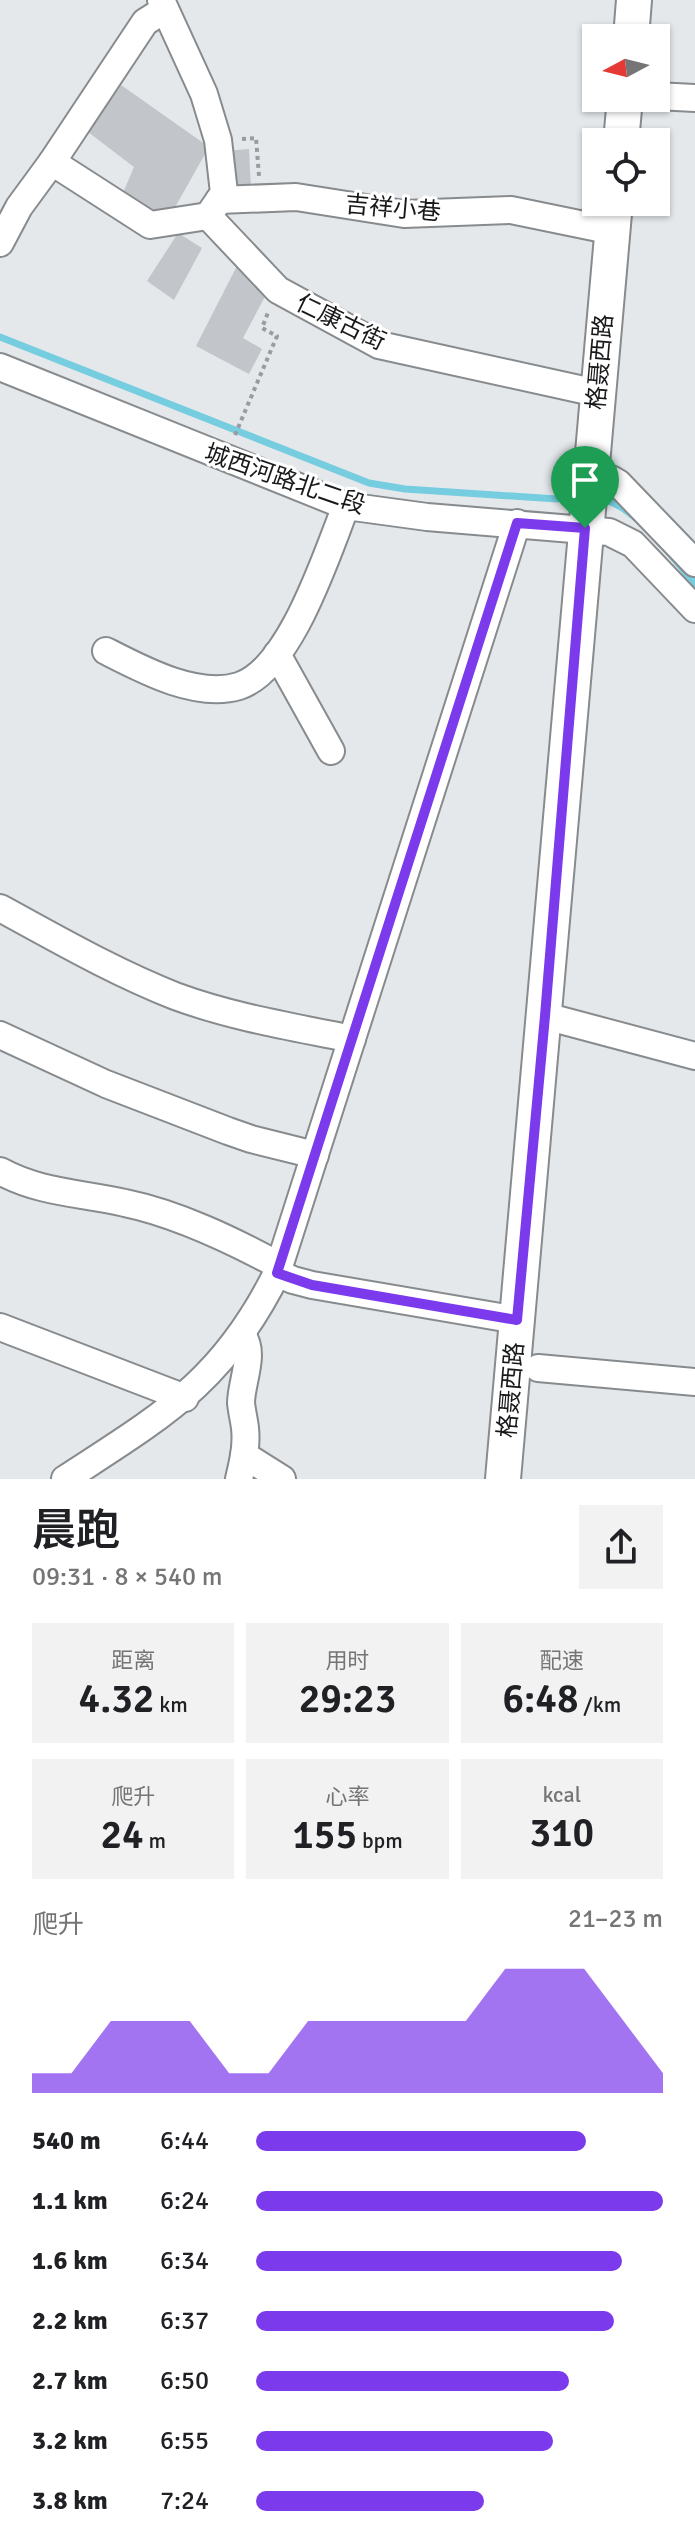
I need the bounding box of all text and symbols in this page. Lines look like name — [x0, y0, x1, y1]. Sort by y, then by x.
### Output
north arrow — [582, 24, 670, 112]
map controls — [582, 24, 670, 216]
button: locate — [582, 128, 670, 216]
street label: 吉祥小巷 — [344, 189, 442, 227]
street label: 仁康古街 — [291, 287, 391, 357]
street label: 格聂西路 — [581, 313, 619, 411]
street label: 城西河路北二段 — [201, 437, 369, 521]
pin — [551, 446, 619, 528]
icon: arrive — [563, 458, 607, 502]
street label: 格聂西路 — [492, 1341, 530, 1439]
text: 晨跑 — [32, 1504, 120, 1558]
button: share — [579, 1505, 663, 1589]
text: 09:31 · 8 × 540 m — [32, 1561, 223, 1593]
text: 距离 — [111, 1647, 155, 1674]
text: 用时 — [325, 1647, 370, 1674]
text: 配速 — [540, 1647, 584, 1674]
text: 4.32 — [79, 1674, 154, 1724]
text: 29:23 — [299, 1674, 396, 1724]
text: 6:48 — [502, 1674, 579, 1724]
text: km — [154, 1691, 188, 1718]
text: /km — [579, 1691, 621, 1718]
text: kcal — [543, 1781, 581, 1808]
text: 爬升 — [111, 1783, 155, 1810]
text: 心率 — [325, 1783, 370, 1810]
text: 310 — [529, 1808, 594, 1858]
text: 24 — [100, 1810, 144, 1860]
text: 155 — [292, 1810, 357, 1860]
text: m — [144, 1827, 166, 1854]
text: bpm — [357, 1827, 403, 1854]
text: 21–23 m — [568, 1903, 663, 1935]
text: 爬升 — [32, 1909, 84, 1941]
text: 540 m — [32, 2125, 101, 2157]
text: 6:44 — [160, 2125, 209, 2157]
text: 1.1 km — [32, 2185, 108, 2217]
text: 6:24 — [160, 2185, 209, 2217]
text: 1.6 km — [32, 2245, 108, 2277]
text: 6:34 — [160, 2245, 209, 2277]
text: 2.2 km — [32, 2305, 108, 2337]
text: 6:37 — [160, 2305, 209, 2337]
text: 2.7 km — [32, 2365, 108, 2397]
text: 6:50 — [160, 2365, 209, 2397]
text: 3.2 km — [32, 2425, 108, 2457]
text: 6:55 — [160, 2425, 209, 2457]
text: 3.8 km — [32, 2485, 108, 2517]
text: 7:24 — [160, 2485, 209, 2517]

